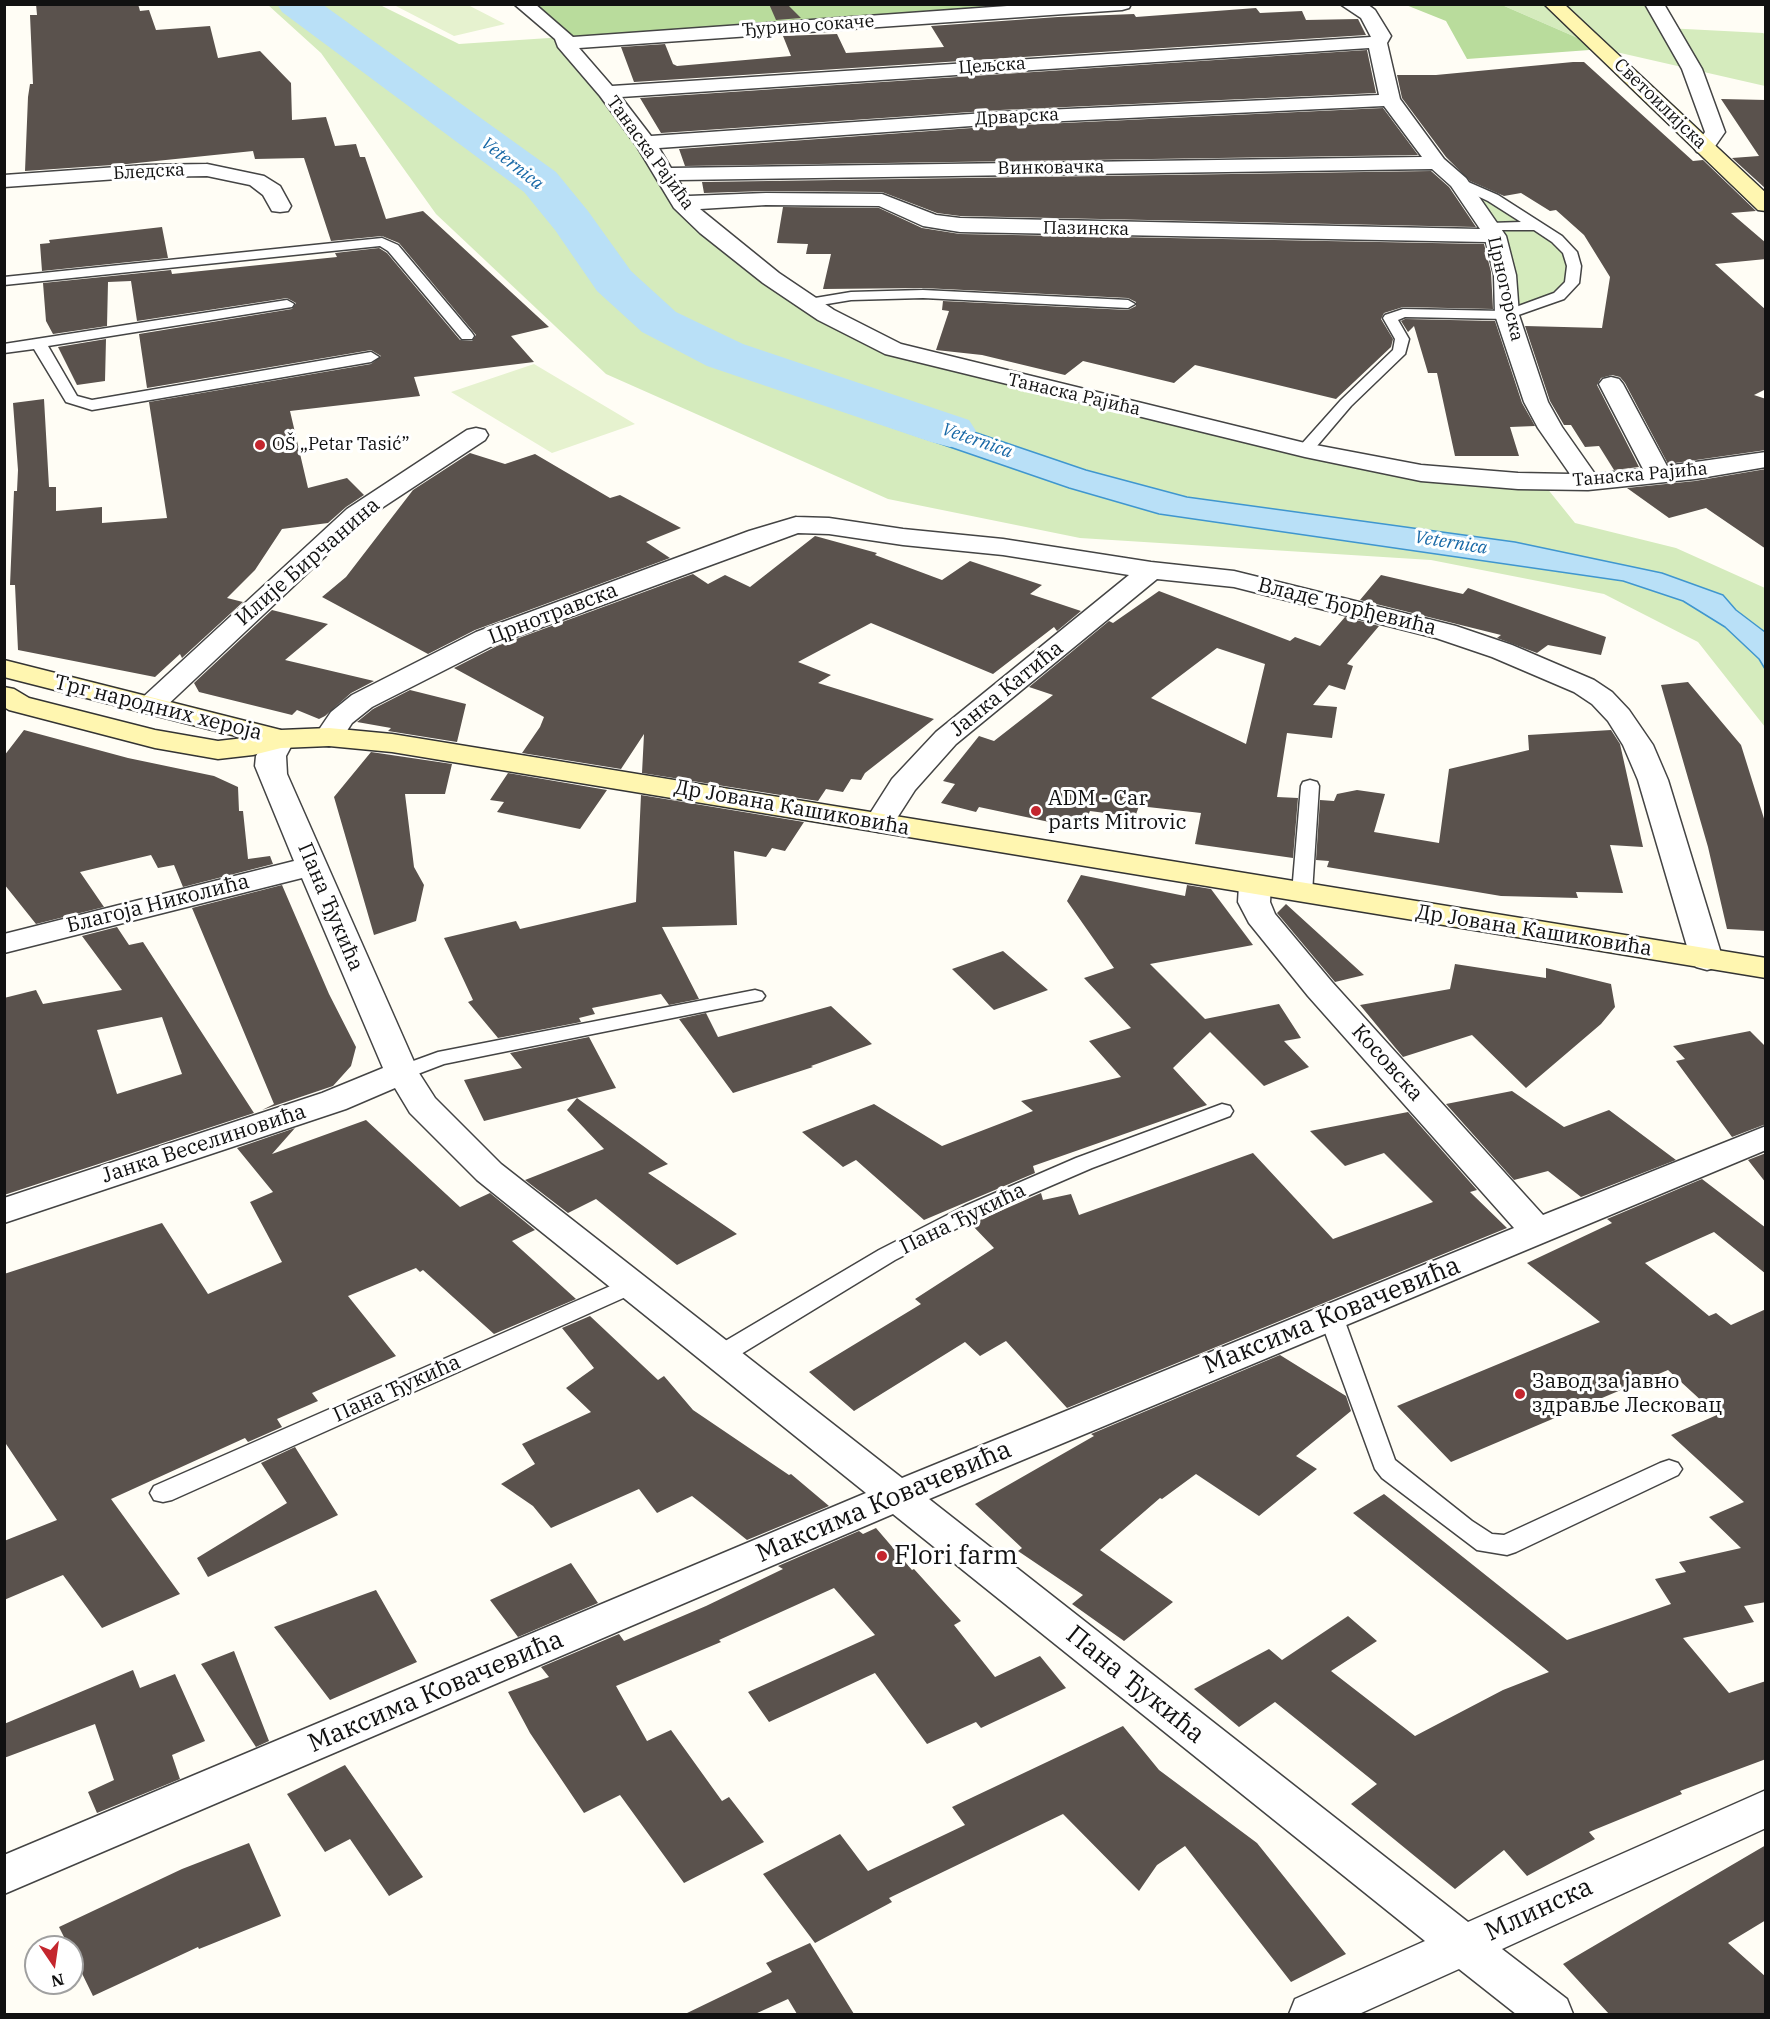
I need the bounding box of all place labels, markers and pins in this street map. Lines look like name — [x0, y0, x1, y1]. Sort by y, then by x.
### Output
place label: OŠ „Petar Tasić” — [272, 434, 410, 456]
marker: OŠ „Petar Tasić” — [253, 438, 267, 452]
place label: ADM - Car parts Mitrovic — [1048, 786, 1187, 836]
marker: ADM - Car parts Mitrovic — [1029, 804, 1043, 818]
place label: Завод за јавно здравље Лесковац — [1532, 1369, 1722, 1419]
marker: Завод за јавно здравље Лесковац — [1513, 1387, 1527, 1401]
place label: Flori farm — [894, 1540, 1018, 1572]
marker: Flori farm — [875, 1549, 889, 1563]

